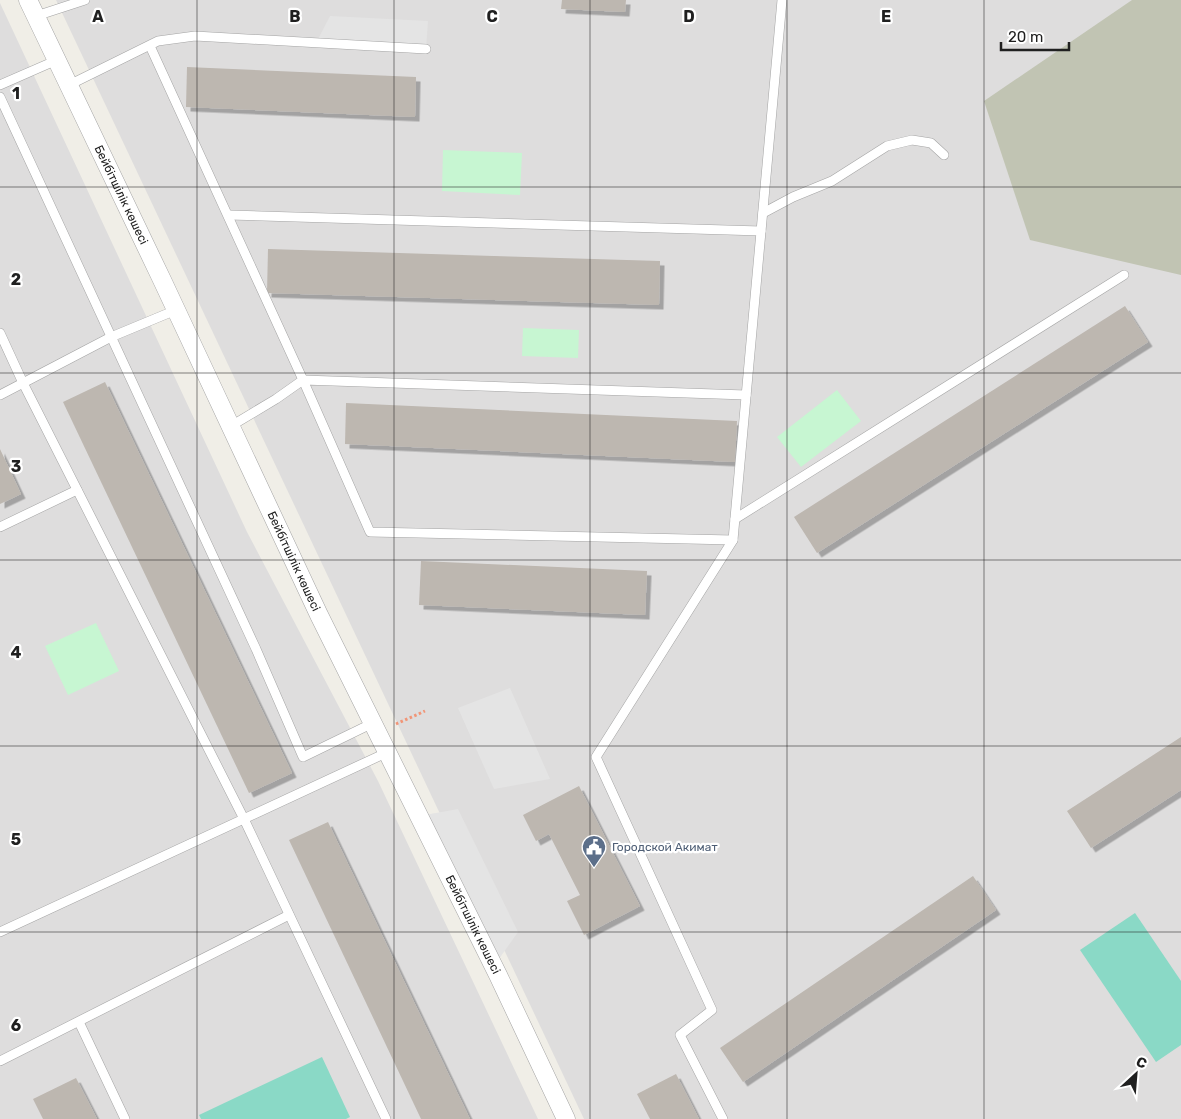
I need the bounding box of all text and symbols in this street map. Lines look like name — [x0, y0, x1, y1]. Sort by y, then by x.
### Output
text: A — [92, 7, 104, 26]
text: B — [289, 7, 301, 26]
text: C — [486, 7, 498, 26]
text: D — [683, 7, 695, 26]
text: E — [881, 7, 891, 26]
scale bar — [1001, 20, 1068, 52]
text: 20 m — [1008, 28, 1043, 46]
text: 1 — [12, 84, 20, 103]
street label: Бейбітшілік көшесі — [92, 143, 151, 247]
text: 2 — [11, 270, 21, 289]
text: 3 — [11, 457, 21, 476]
street label: Бейбітшілік көшесі — [264, 509, 323, 613]
text: 4 — [11, 643, 22, 662]
text: 5 — [11, 830, 21, 849]
public building icon: Городской Акимат — [581, 834, 607, 868]
place label: Городской Акимат — [612, 840, 718, 854]
street label: Бейбітшілік көшесі — [442, 873, 503, 976]
text: 6 — [11, 1016, 21, 1035]
north arrow — [1111, 1049, 1161, 1099]
text: С — [1133, 1053, 1150, 1073]

